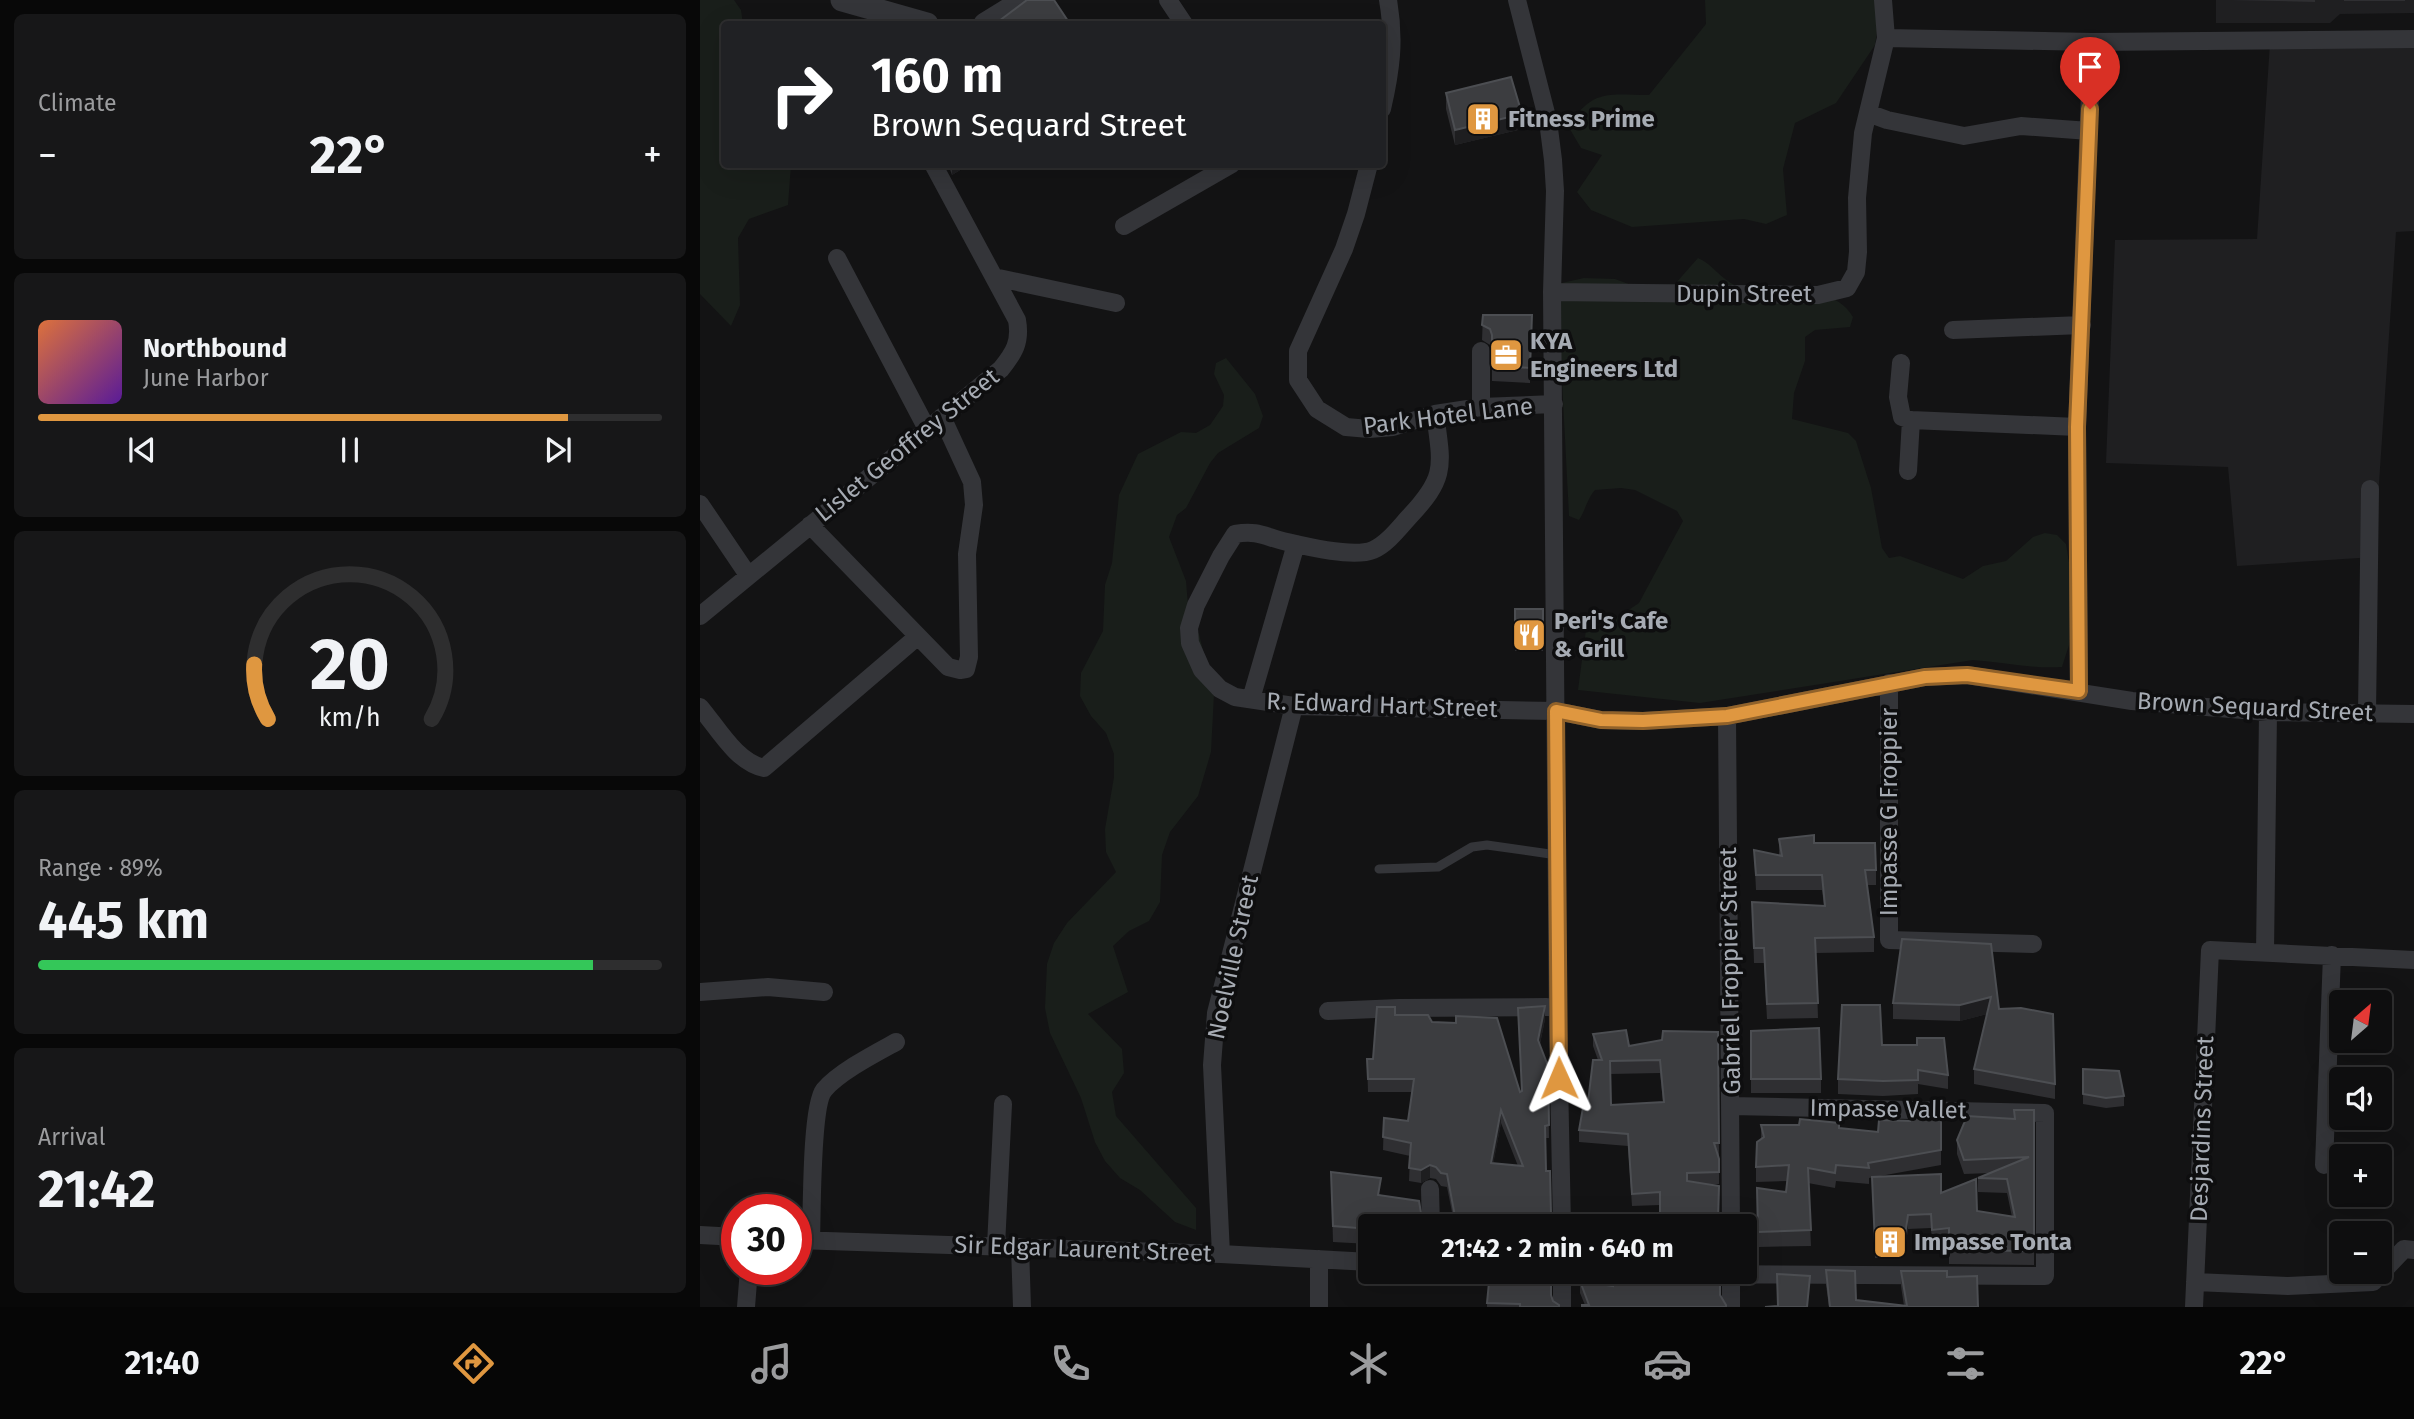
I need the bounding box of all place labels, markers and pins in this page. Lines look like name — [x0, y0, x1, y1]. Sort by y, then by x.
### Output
pin — [2060, 37, 2120, 109]
building icon: Fitness Prime — [1464, 100, 1502, 138]
place label: Fitness Prime — [1508, 105, 1655, 133]
place label: KYA Engineers Ltd — [1530, 327, 1678, 383]
office icon: KYA Engineers Ltd — [1487, 336, 1525, 374]
place label: Peri's Cafe & Grill — [1554, 607, 1668, 663]
restaurant icon: Peri's Cafe & Grill — [1510, 616, 1548, 654]
building icon: Impasse Tonta — [1871, 1223, 1909, 1261]
place label: Impasse Tonta — [1914, 1228, 2072, 1256]

